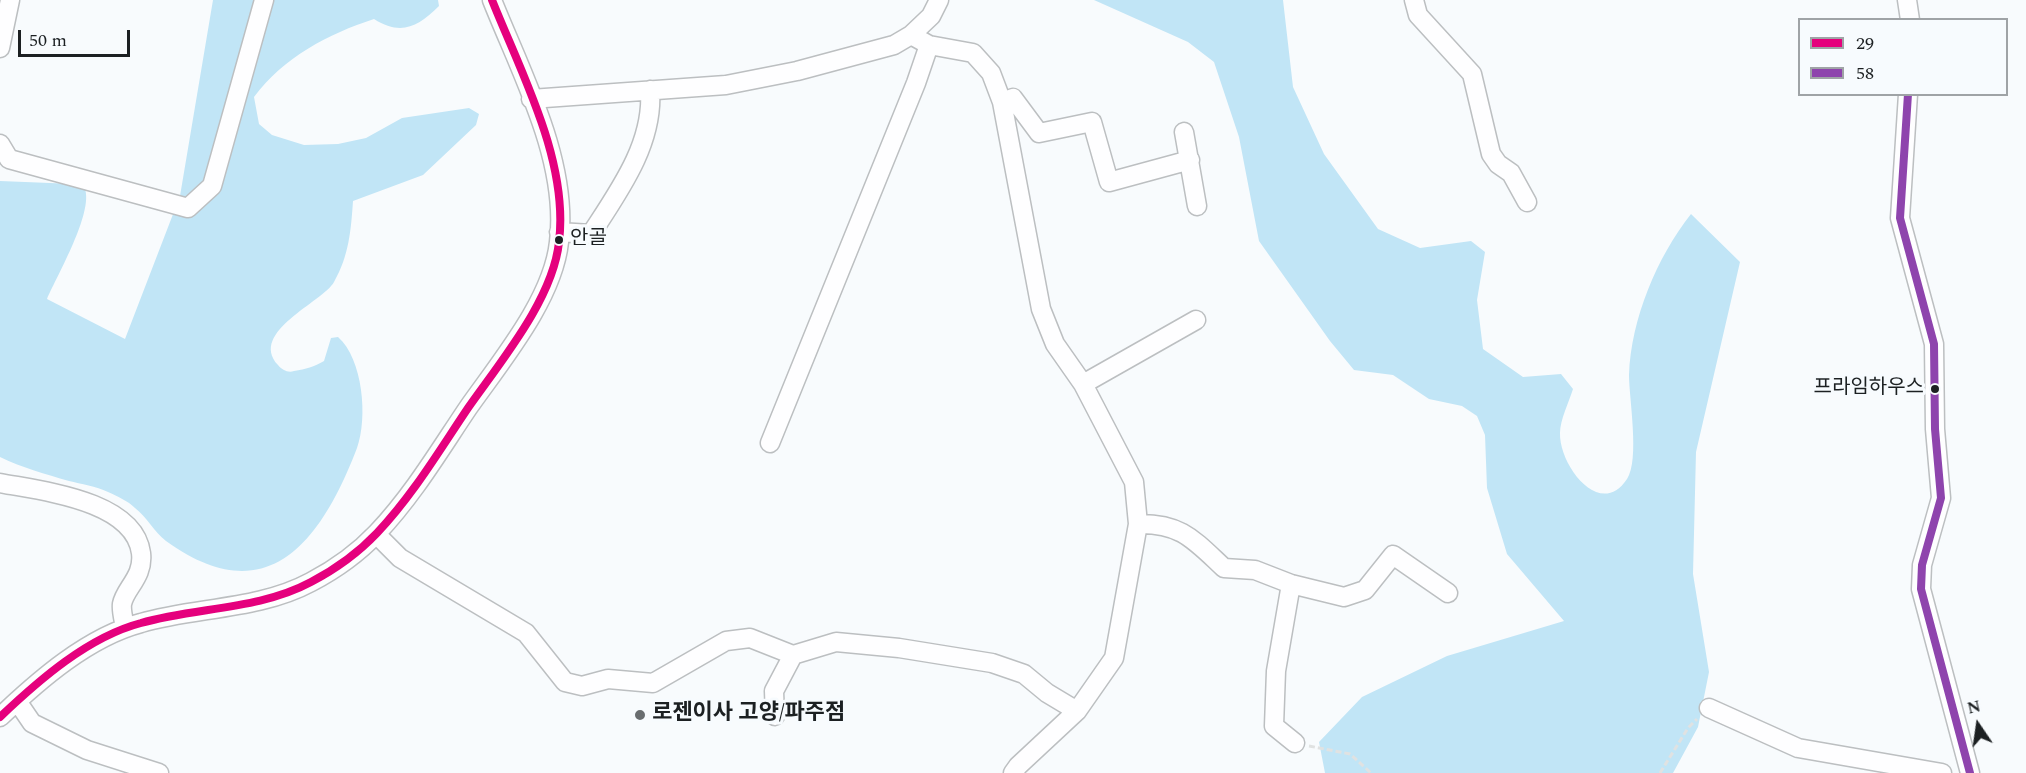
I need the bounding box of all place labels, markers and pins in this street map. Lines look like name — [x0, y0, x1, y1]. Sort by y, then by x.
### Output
place label: 안골 — [570, 228, 607, 252]
marker: 안골 — [553, 234, 565, 246]
place label: 프라임하우스 — [1814, 377, 1924, 401]
marker: 프라임하우스 — [1929, 383, 1941, 395]
place label: 로젠이사 고양/파주점 — [652, 702, 845, 728]
marker: 로젠이사 고양/파주점 — [633, 708, 647, 722]

